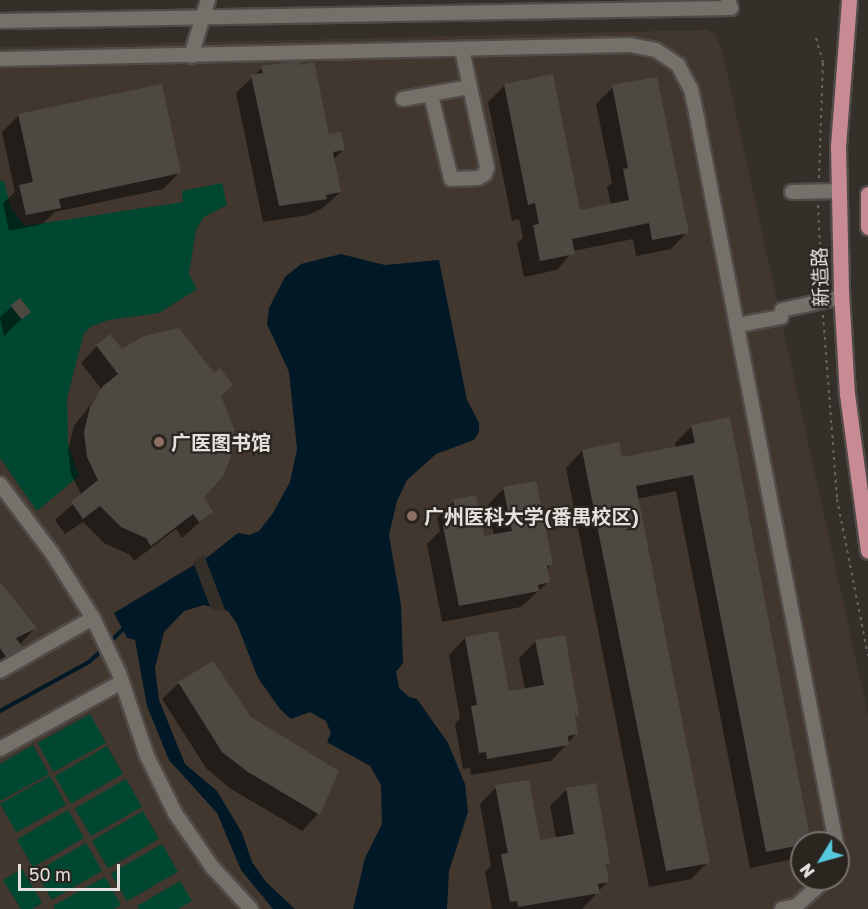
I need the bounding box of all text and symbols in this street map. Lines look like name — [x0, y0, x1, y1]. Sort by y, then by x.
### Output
street label: 新造路 — [807, 247, 833, 307]
place label: 广医图书馆 — [171, 430, 271, 454]
marker: 广医图书馆 — [152, 435, 166, 449]
place label: 广州医科大学(番禺校区) — [424, 504, 639, 528]
marker: 广州医科大学(番禺校区) — [405, 509, 419, 523]
north arrow — [790, 831, 850, 891]
scale bar — [21, 852, 123, 890]
text: N — [796, 860, 819, 882]
text: 50 m — [29, 863, 71, 885]

